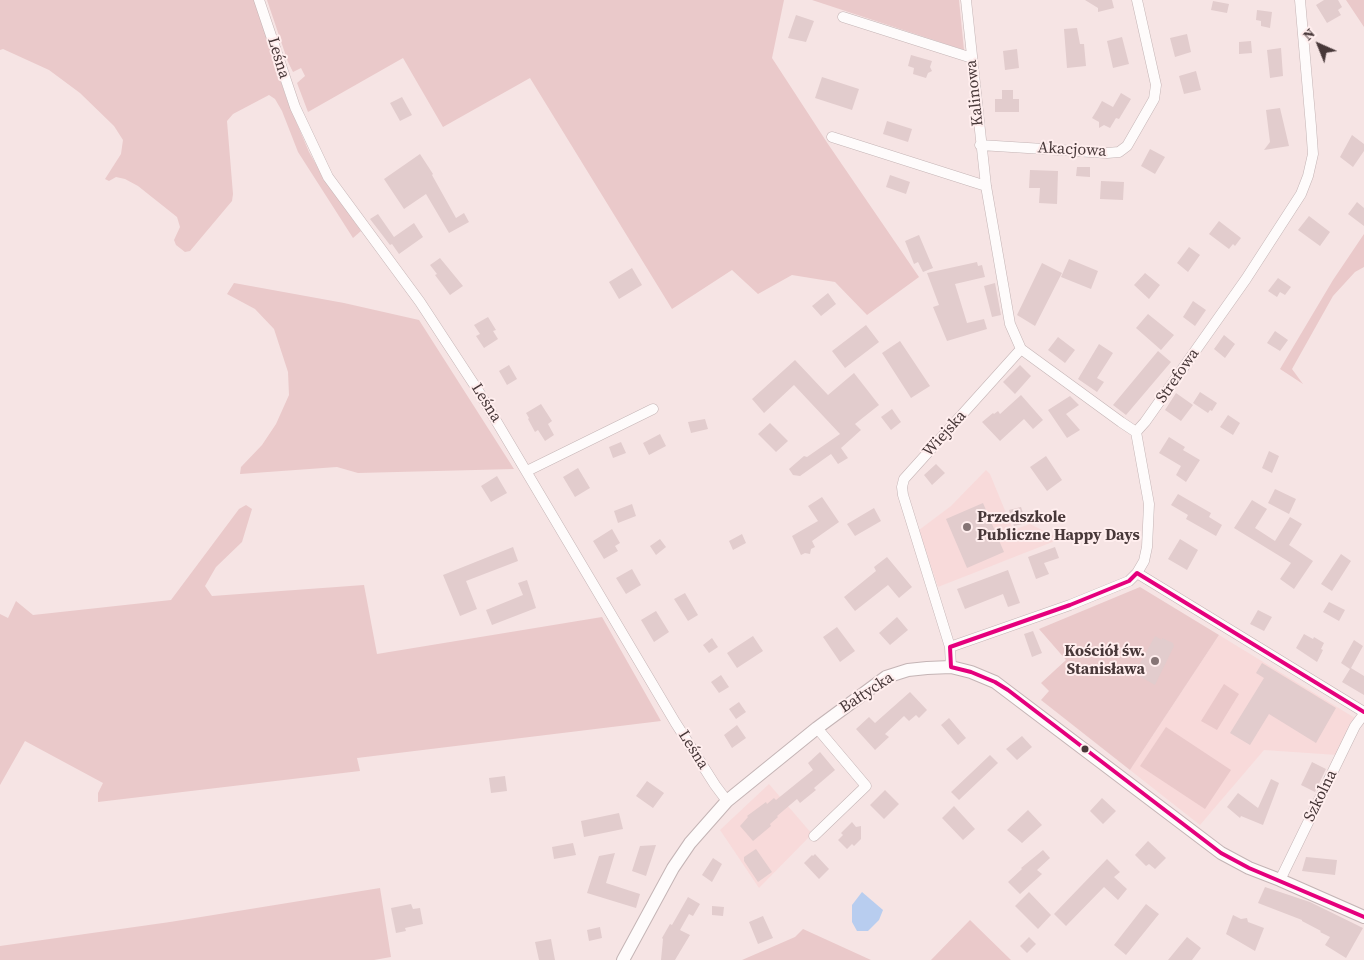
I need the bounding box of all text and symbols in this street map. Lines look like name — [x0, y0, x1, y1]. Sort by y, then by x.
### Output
north arrow — [1294, 20, 1344, 70]
text: N — [1298, 23, 1319, 45]
street label: Leśna — [263, 35, 293, 81]
street label: Kalinowa — [962, 59, 988, 127]
street label: Akacjowa — [1037, 139, 1107, 161]
street label: Strefowa — [1152, 345, 1204, 407]
street label: Leśna — [467, 380, 505, 426]
street label: Wiejska — [919, 407, 971, 461]
place label: Przedszkole Publiczne Happy Days — [977, 508, 1140, 546]
marker: Przedszkole Publiczne Happy Days — [961, 521, 973, 533]
place label: Kościół św. Stanisława — [1064, 642, 1145, 680]
marker: Kościół św. Stanisława — [1149, 655, 1161, 667]
street label: Bałtycka — [836, 668, 898, 718]
street label: Leśna — [674, 727, 712, 773]
unlabelled marker — [1080, 744, 1090, 754]
street label: Szkolna — [1300, 767, 1342, 825]

